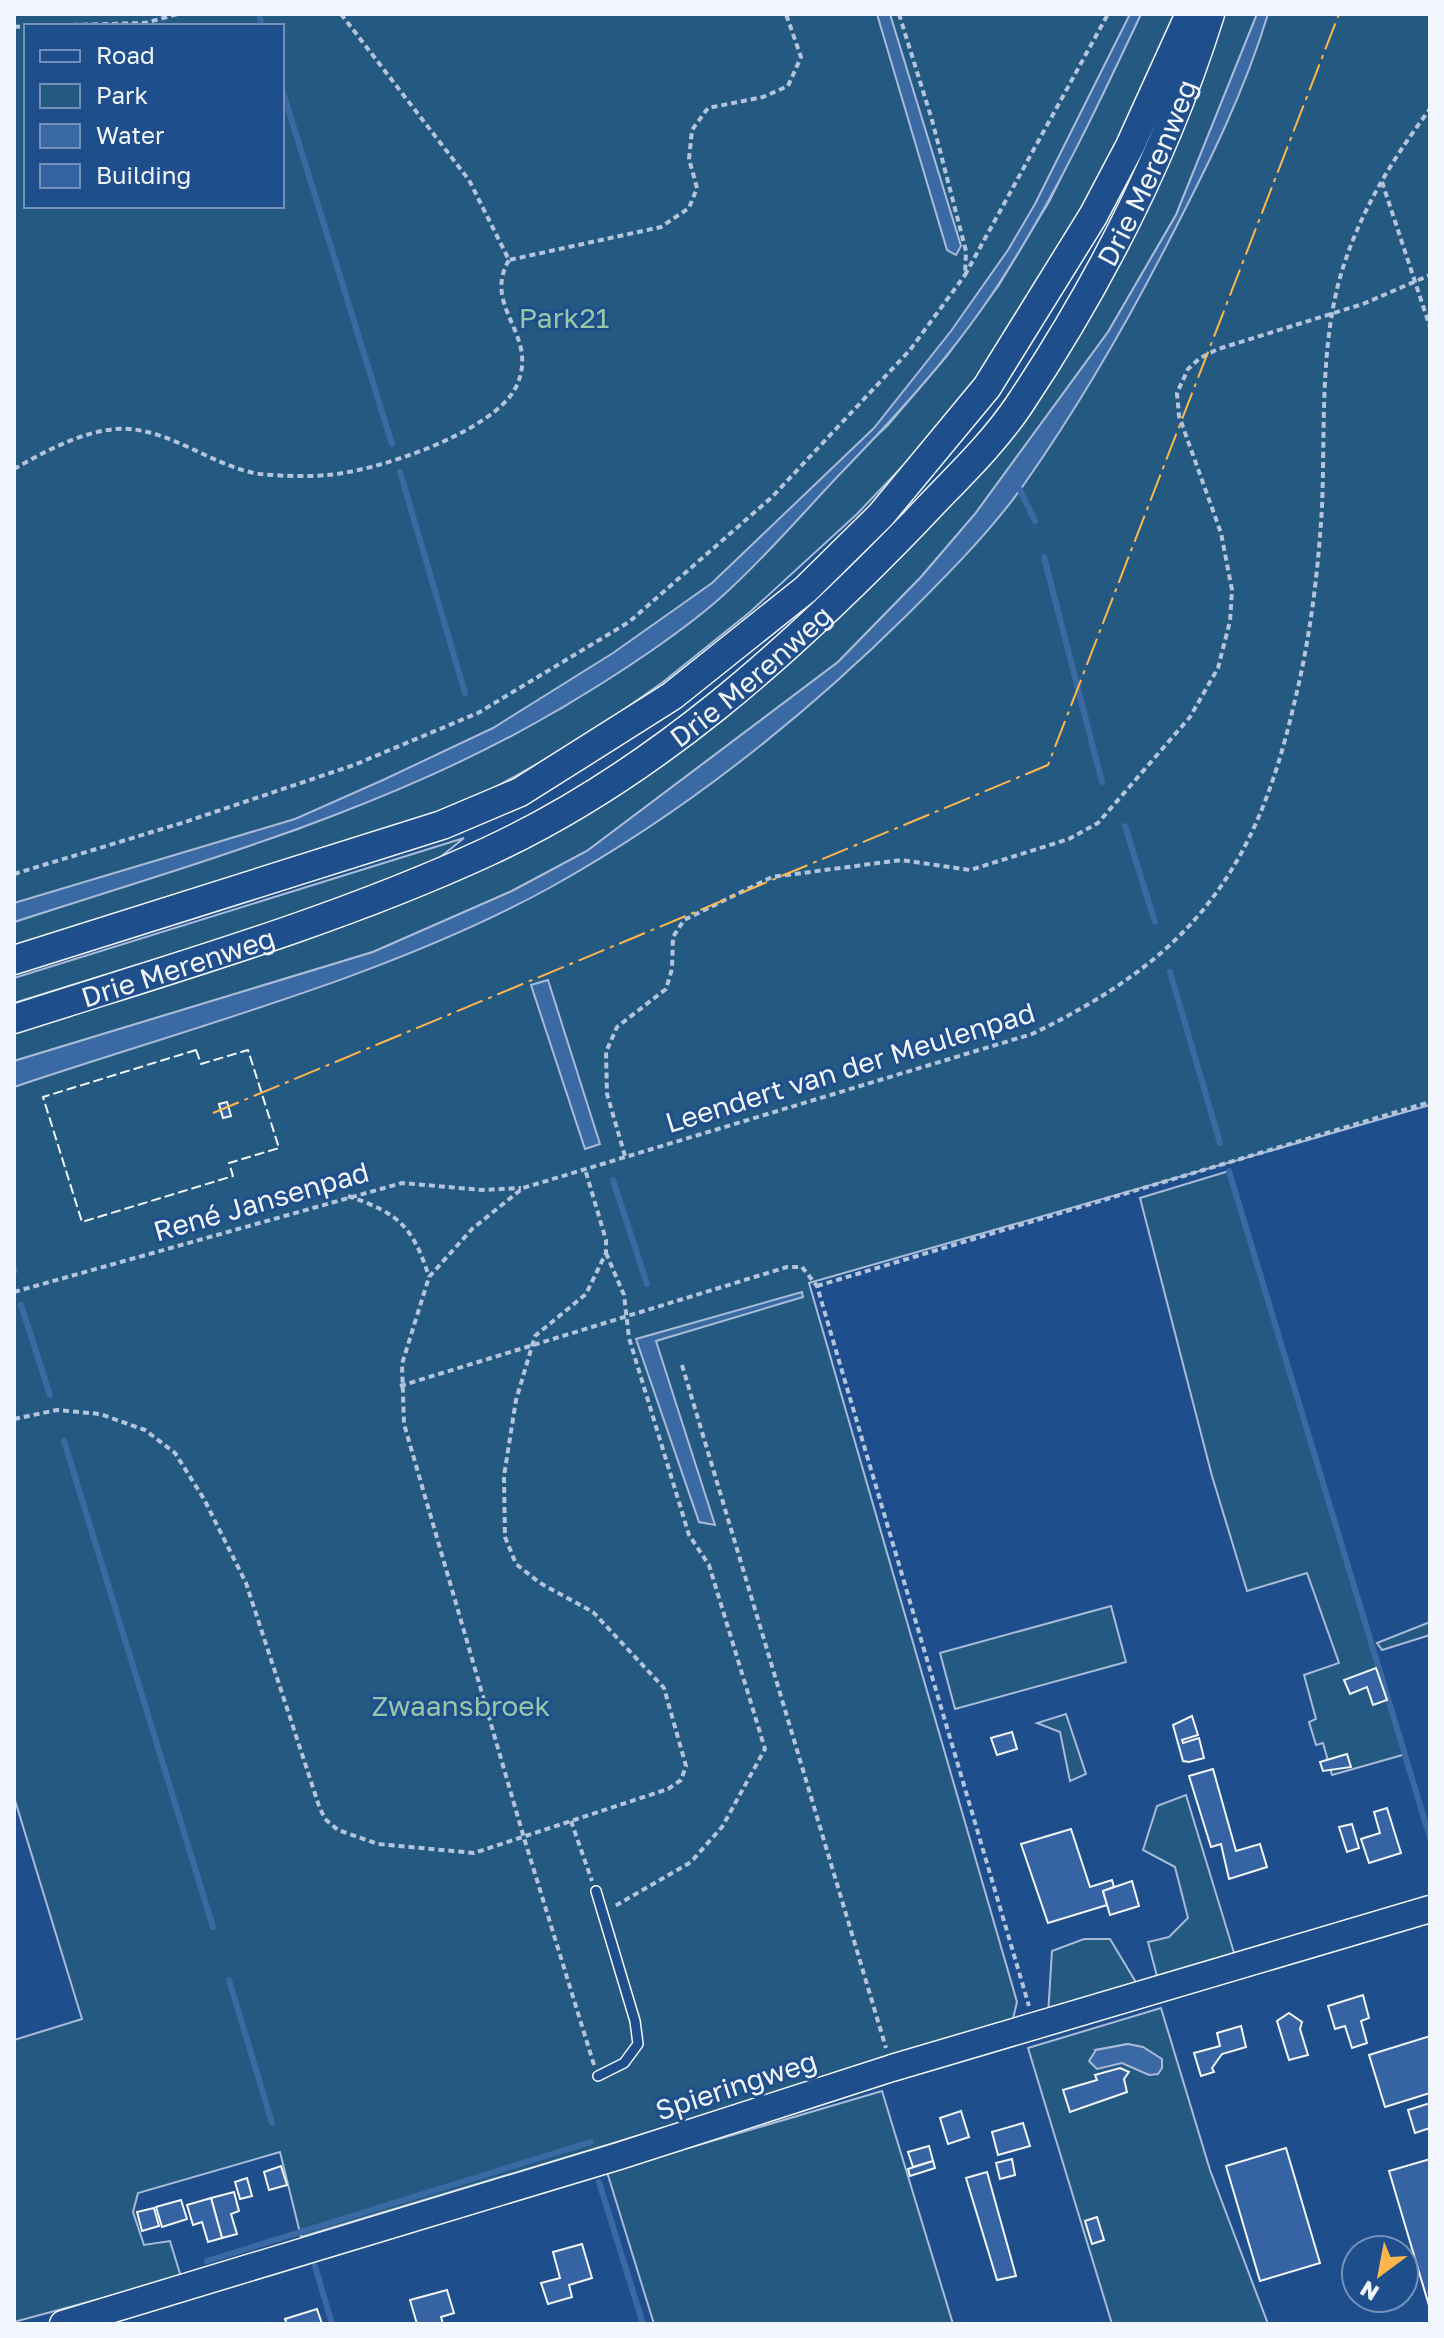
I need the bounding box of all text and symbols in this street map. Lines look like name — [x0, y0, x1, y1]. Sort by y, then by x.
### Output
legend — [24, 24, 284, 208]
text: Road — [96, 40, 155, 69]
street label: Drie Merenweg — [1089, 75, 1203, 271]
text: Park — [96, 80, 148, 109]
text: Water — [96, 120, 164, 149]
text: Building — [96, 160, 191, 189]
park label: Park21 — [519, 301, 609, 334]
street label: Drie Merenweg — [663, 598, 838, 753]
street label: Drie Merenweg — [77, 920, 279, 1013]
street label: Leendert van der Meulenpad — [661, 995, 1039, 1139]
street label: René Jansenpad — [149, 1154, 373, 1248]
park label: Zwaansbroek — [372, 1689, 551, 1722]
street label: Spieringweg — [651, 2043, 821, 2127]
north arrow — [1340, 2234, 1420, 2314]
text: N — [1355, 2276, 1383, 2307]

